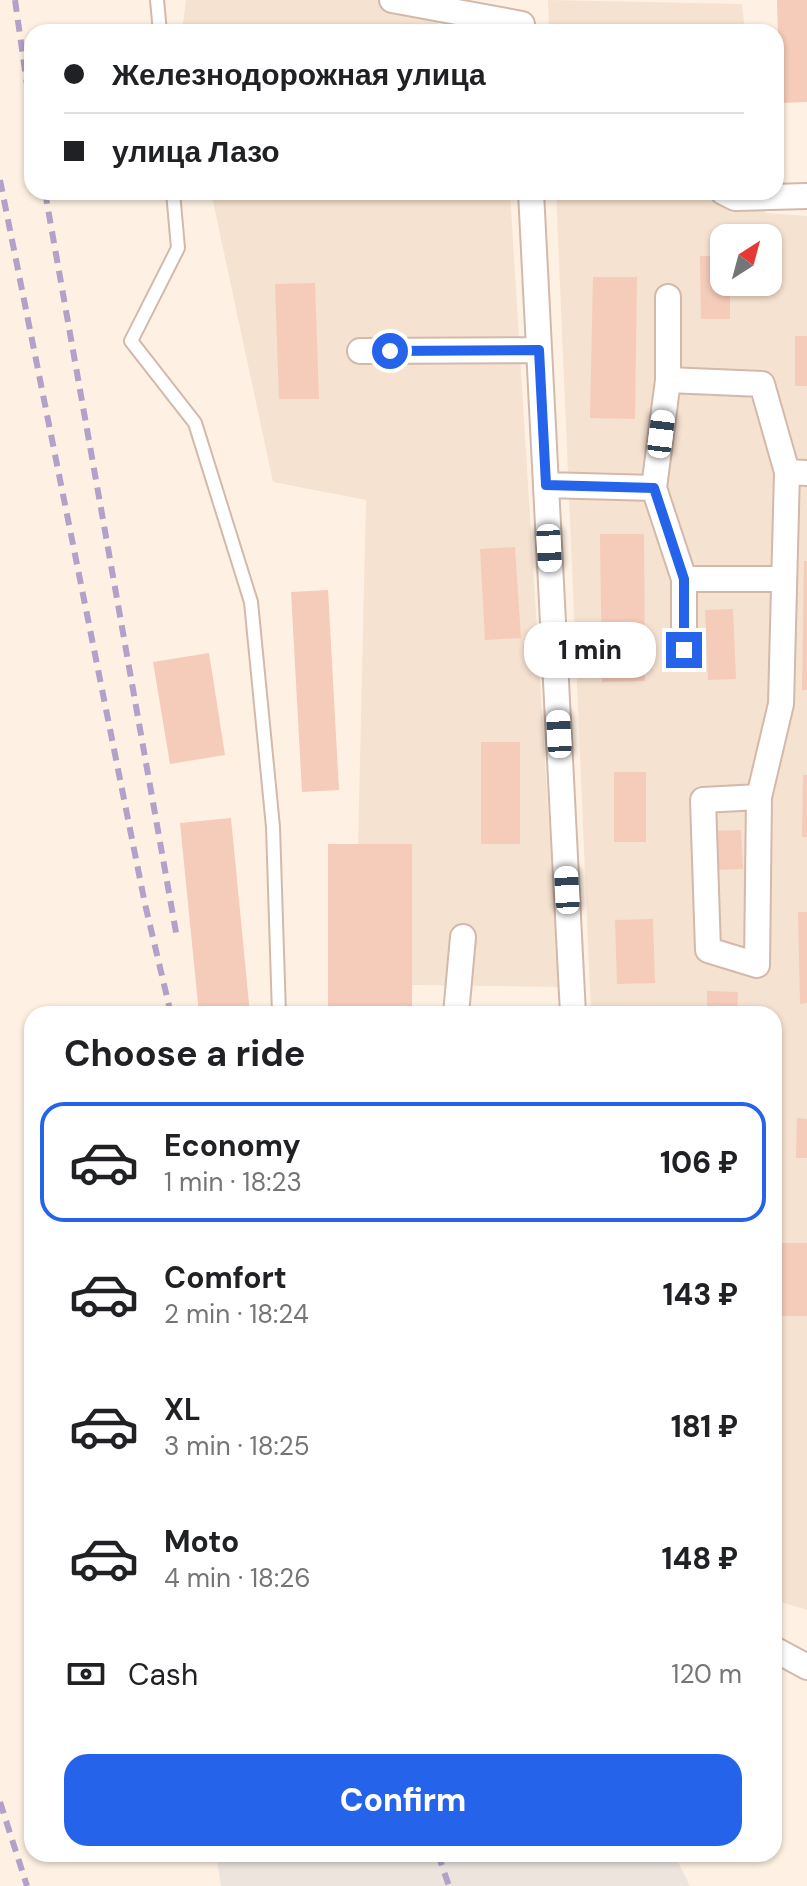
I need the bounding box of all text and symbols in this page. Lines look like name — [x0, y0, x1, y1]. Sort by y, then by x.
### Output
text: Железнодорожная улица — [112, 55, 486, 94]
text: улица Лазо — [112, 132, 280, 171]
north arrow — [710, 224, 782, 296]
map controls — [710, 224, 782, 296]
route start — [372, 333, 408, 369]
car — [646, 409, 676, 459]
car — [536, 523, 562, 573]
callout: 1 min — [524, 622, 656, 678]
route end — [666, 632, 702, 668]
text: 1 min — [558, 633, 622, 667]
car — [546, 709, 572, 759]
car — [554, 865, 580, 915]
text: Choose a ride — [64, 1030, 305, 1077]
icon: car — [68, 1126, 140, 1198]
text: Economy — [164, 1126, 301, 1165]
text: 106 ₽ — [660, 1143, 738, 1182]
text: 1 min · 18:23 — [164, 1165, 302, 1199]
icon: car — [68, 1258, 140, 1330]
text: Comfort — [164, 1258, 287, 1297]
text: 143 ₽ — [662, 1275, 738, 1314]
text: 2 min · 18:24 — [164, 1297, 309, 1331]
icon: car — [68, 1390, 140, 1462]
text: XL — [164, 1390, 201, 1429]
text: 181 ₽ — [671, 1407, 738, 1446]
text: 3 min · 18:25 — [164, 1429, 310, 1463]
icon: car — [68, 1522, 140, 1594]
text: Moto — [164, 1522, 239, 1561]
text: 148 ₽ — [662, 1539, 738, 1578]
text: 4 min · 18:26 — [164, 1561, 310, 1595]
icon: cash — [64, 1652, 108, 1696]
text: Cash — [128, 1655, 198, 1694]
text: 120 m — [671, 1657, 742, 1691]
button: Confirm — [64, 1754, 742, 1846]

